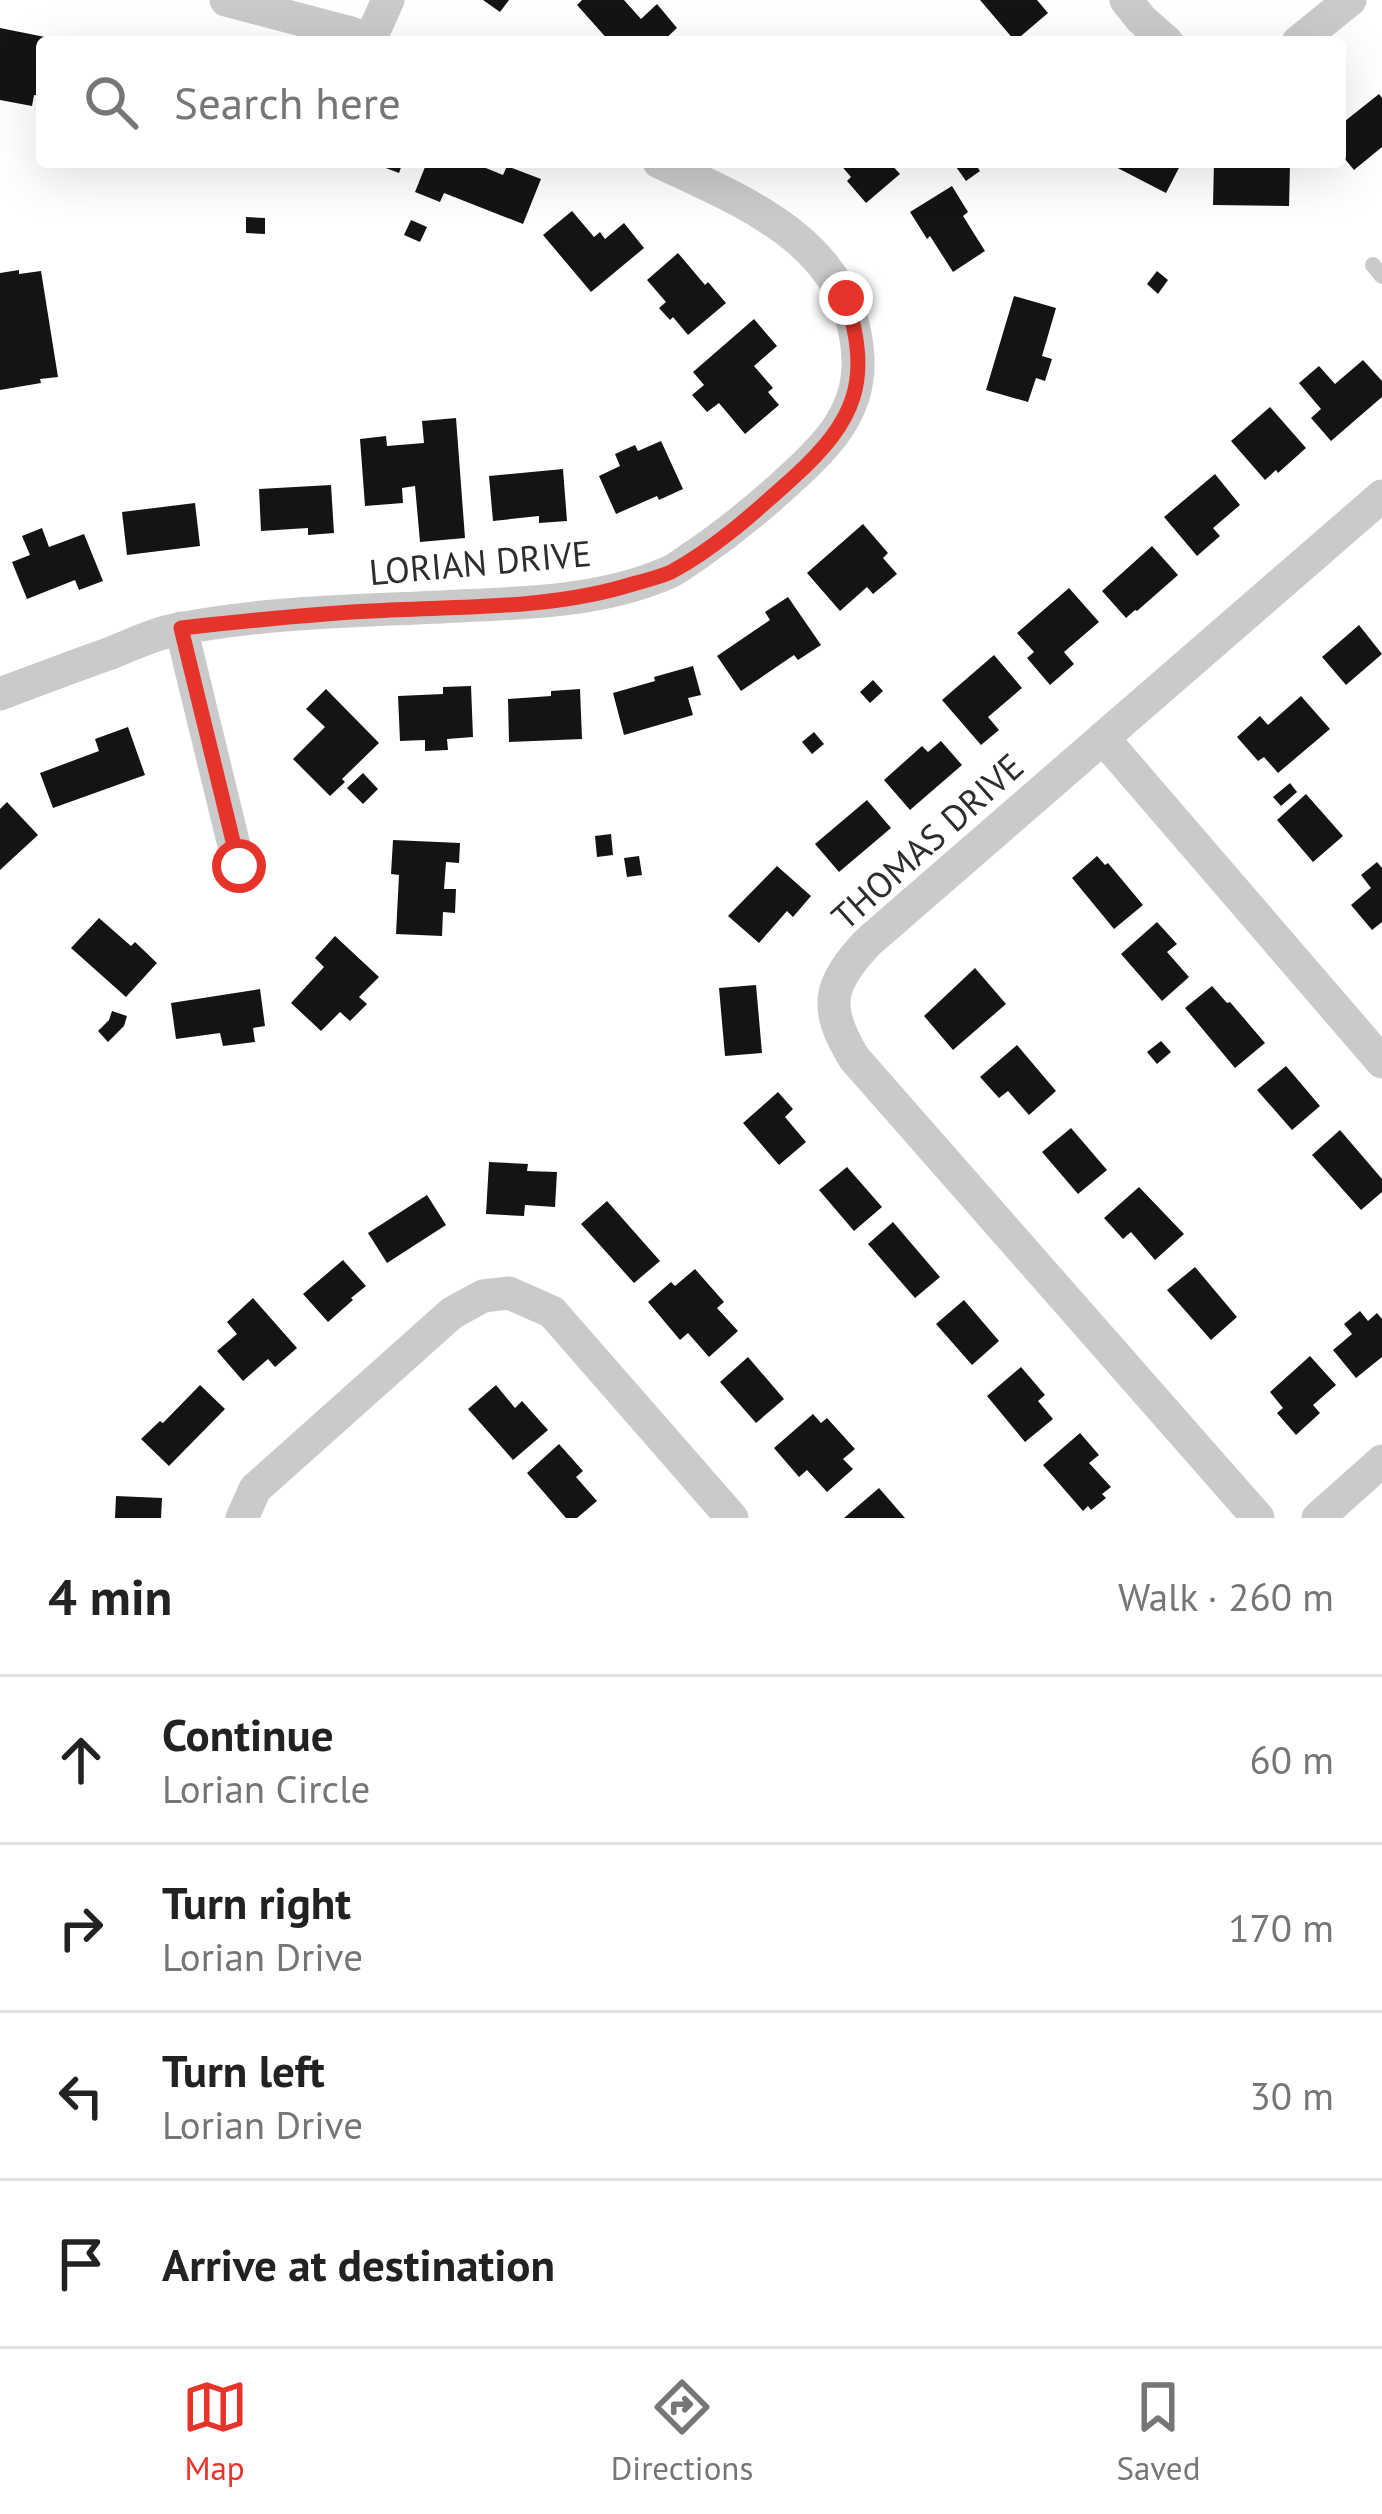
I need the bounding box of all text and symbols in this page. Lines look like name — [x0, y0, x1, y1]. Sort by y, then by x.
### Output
search box — [36, 36, 1346, 168]
icon: search — [78, 69, 144, 135]
text: Search here — [174, 73, 401, 131]
route end — [819, 271, 873, 325]
street label: LORIAN DRIVE — [367, 529, 593, 595]
street label: THOMAS DRIVE — [821, 742, 1033, 940]
route start — [212, 839, 266, 893]
text: 4 min — [48, 1563, 172, 1629]
text: Walk · 260 m — [1118, 1571, 1334, 1622]
text: Continue — [162, 1705, 334, 1763]
icon: ahead — [48, 1727, 114, 1793]
text: 60 m — [1249, 1734, 1334, 1785]
text: Lorian Circle — [162, 1763, 370, 1814]
text: Turn right — [162, 1873, 351, 1931]
icon: right — [48, 1895, 114, 1961]
text: 170 m — [1228, 1902, 1334, 1953]
text: Lorian Drive — [162, 1931, 363, 1982]
text: Turn left — [162, 2041, 325, 2099]
icon: left — [48, 2063, 114, 2129]
text: 30 m — [1249, 2070, 1334, 2121]
text: Lorian Drive — [162, 2099, 363, 2150]
icon: arrive — [48, 2231, 114, 2297]
text: Arrive at destination — [162, 2235, 555, 2293]
tab: Map — [182, 2374, 248, 2489]
tab: Directions — [611, 2374, 753, 2489]
tab: Saved — [1116, 2374, 1200, 2489]

